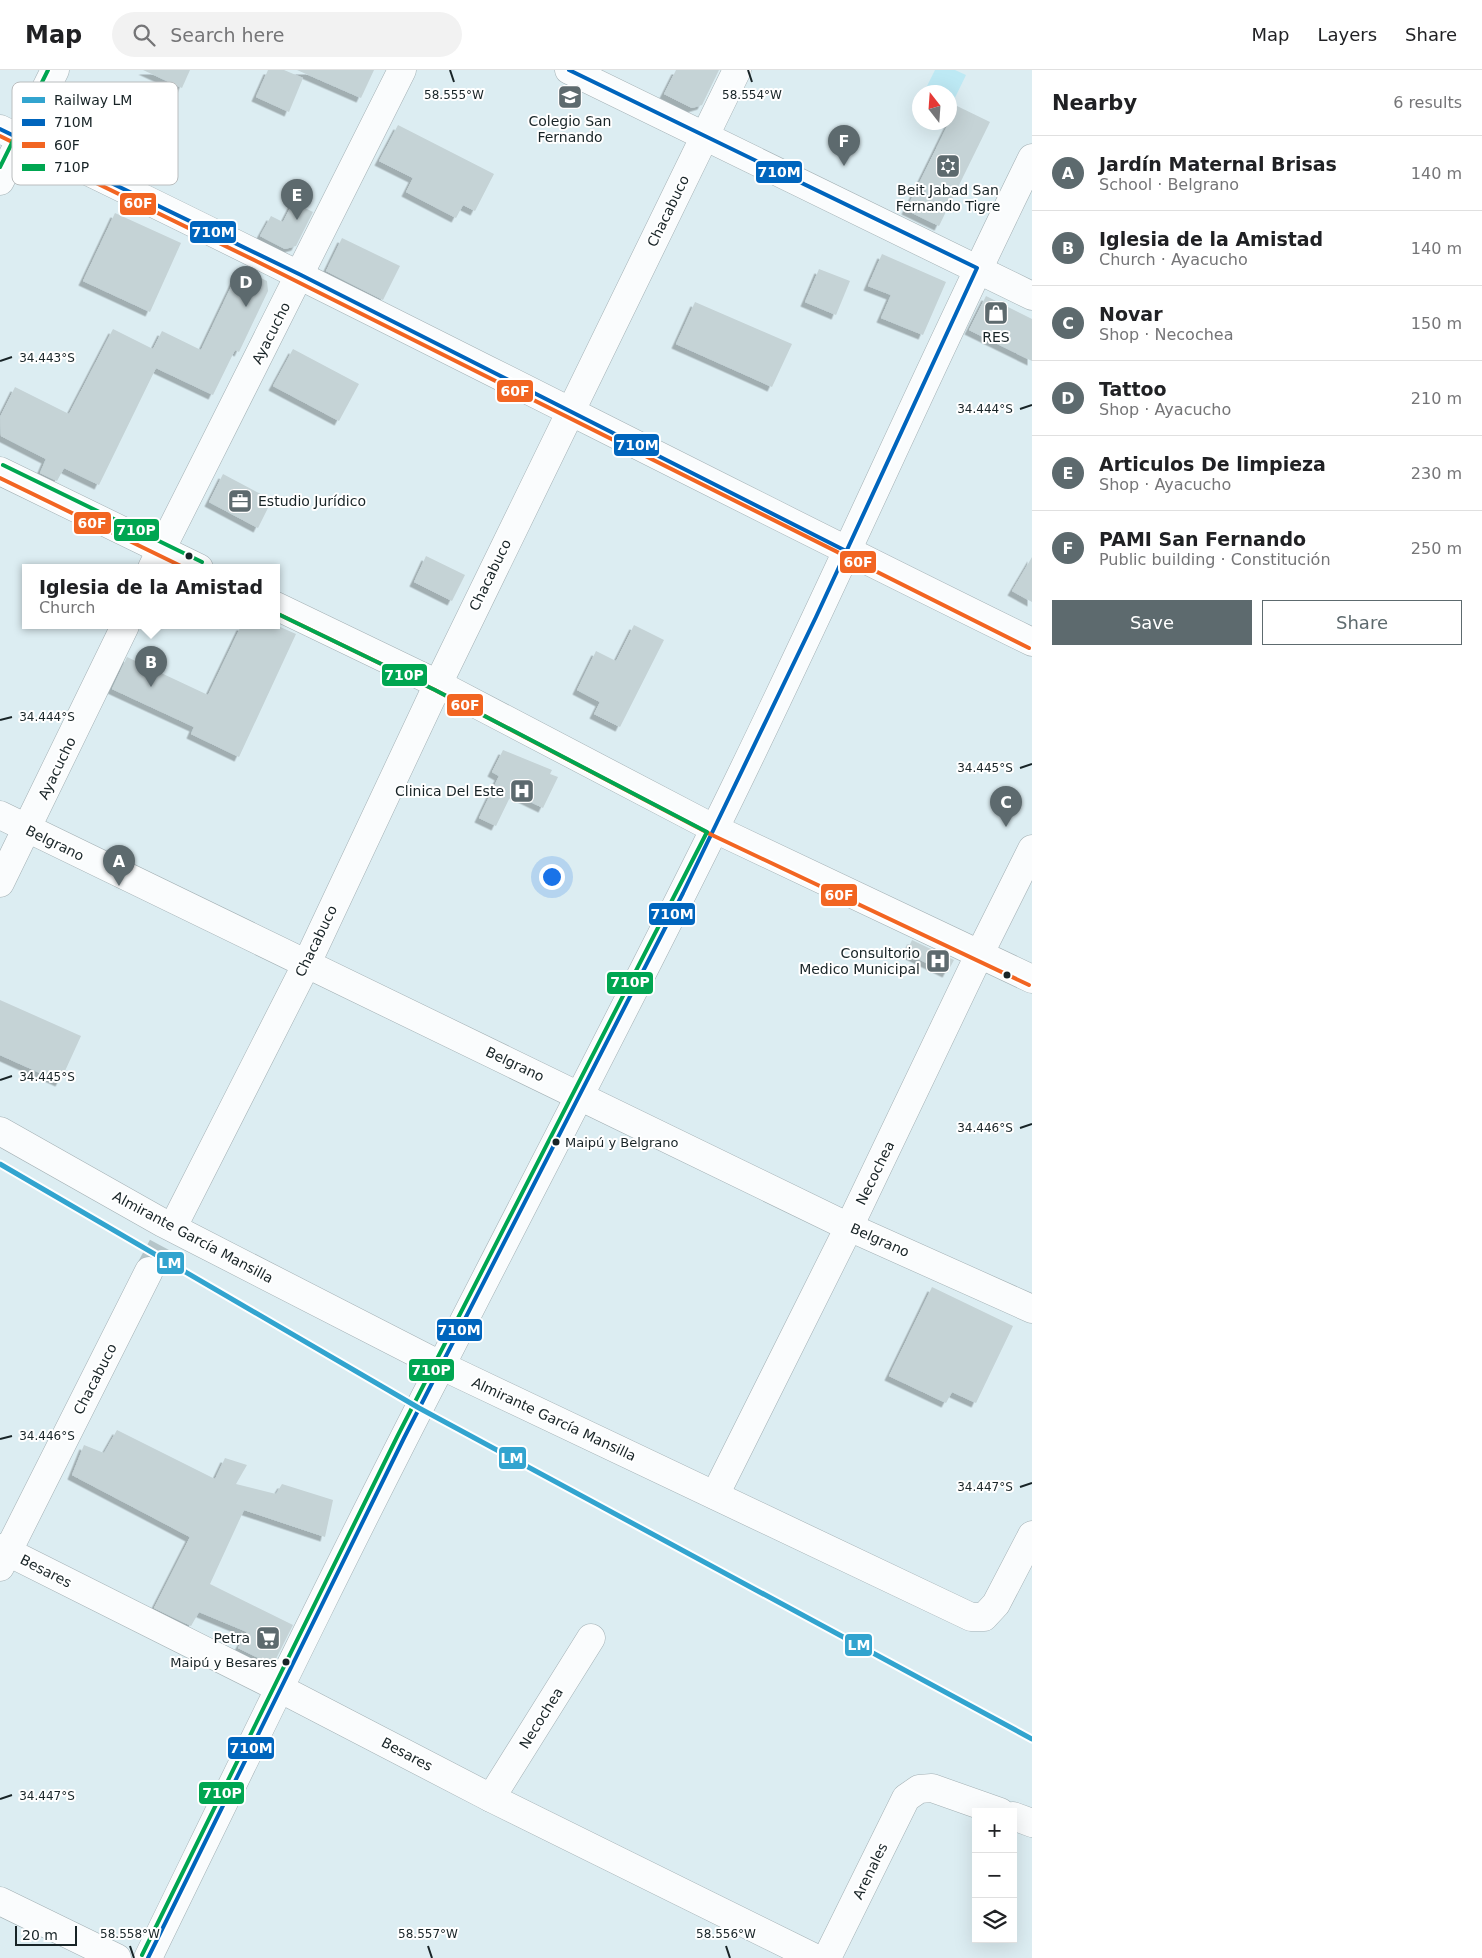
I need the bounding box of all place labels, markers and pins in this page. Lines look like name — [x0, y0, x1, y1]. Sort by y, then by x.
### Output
school or university icon: Colegio San Fernando — [557, 84, 583, 110]
place label: Colegio San Fernando — [529, 113, 611, 145]
pin: F — [828, 125, 860, 166]
synagogue icon: Beit Jabad San Fernando Tigre — [935, 153, 961, 179]
pin: E — [281, 179, 313, 220]
place label: Beit Jabad San Fernando Tigre — [896, 182, 1000, 214]
pin: D — [230, 266, 262, 307]
shop icon: RES — [983, 300, 1009, 326]
place label: RES — [982, 329, 1010, 345]
office icon: Estudio Jurídico — [227, 488, 253, 514]
place label: Estudio Jurídico — [258, 493, 366, 509]
unlabelled marker — [184, 551, 194, 561]
pin: B — [135, 646, 167, 687]
hospital icon: Clinica Del Este — [509, 778, 535, 804]
place label: Clinica Del Este — [395, 783, 504, 799]
pin: C — [990, 786, 1022, 827]
pin: A — [103, 845, 135, 886]
place label: Consultorio Medico Municipal — [799, 945, 920, 977]
hospital icon: Consultorio Medico Municipal — [925, 948, 951, 974]
unlabelled marker — [1002, 970, 1012, 980]
place label: Maipú y Belgrano — [565, 1135, 679, 1150]
marker: Maipú y Belgrano — [551, 1137, 561, 1147]
supermarket icon: Petra — [255, 1625, 281, 1651]
place label: Petra — [214, 1630, 250, 1646]
place label: Maipú y Besares — [170, 1655, 277, 1670]
marker: Maipú y Besares — [281, 1657, 291, 1667]

